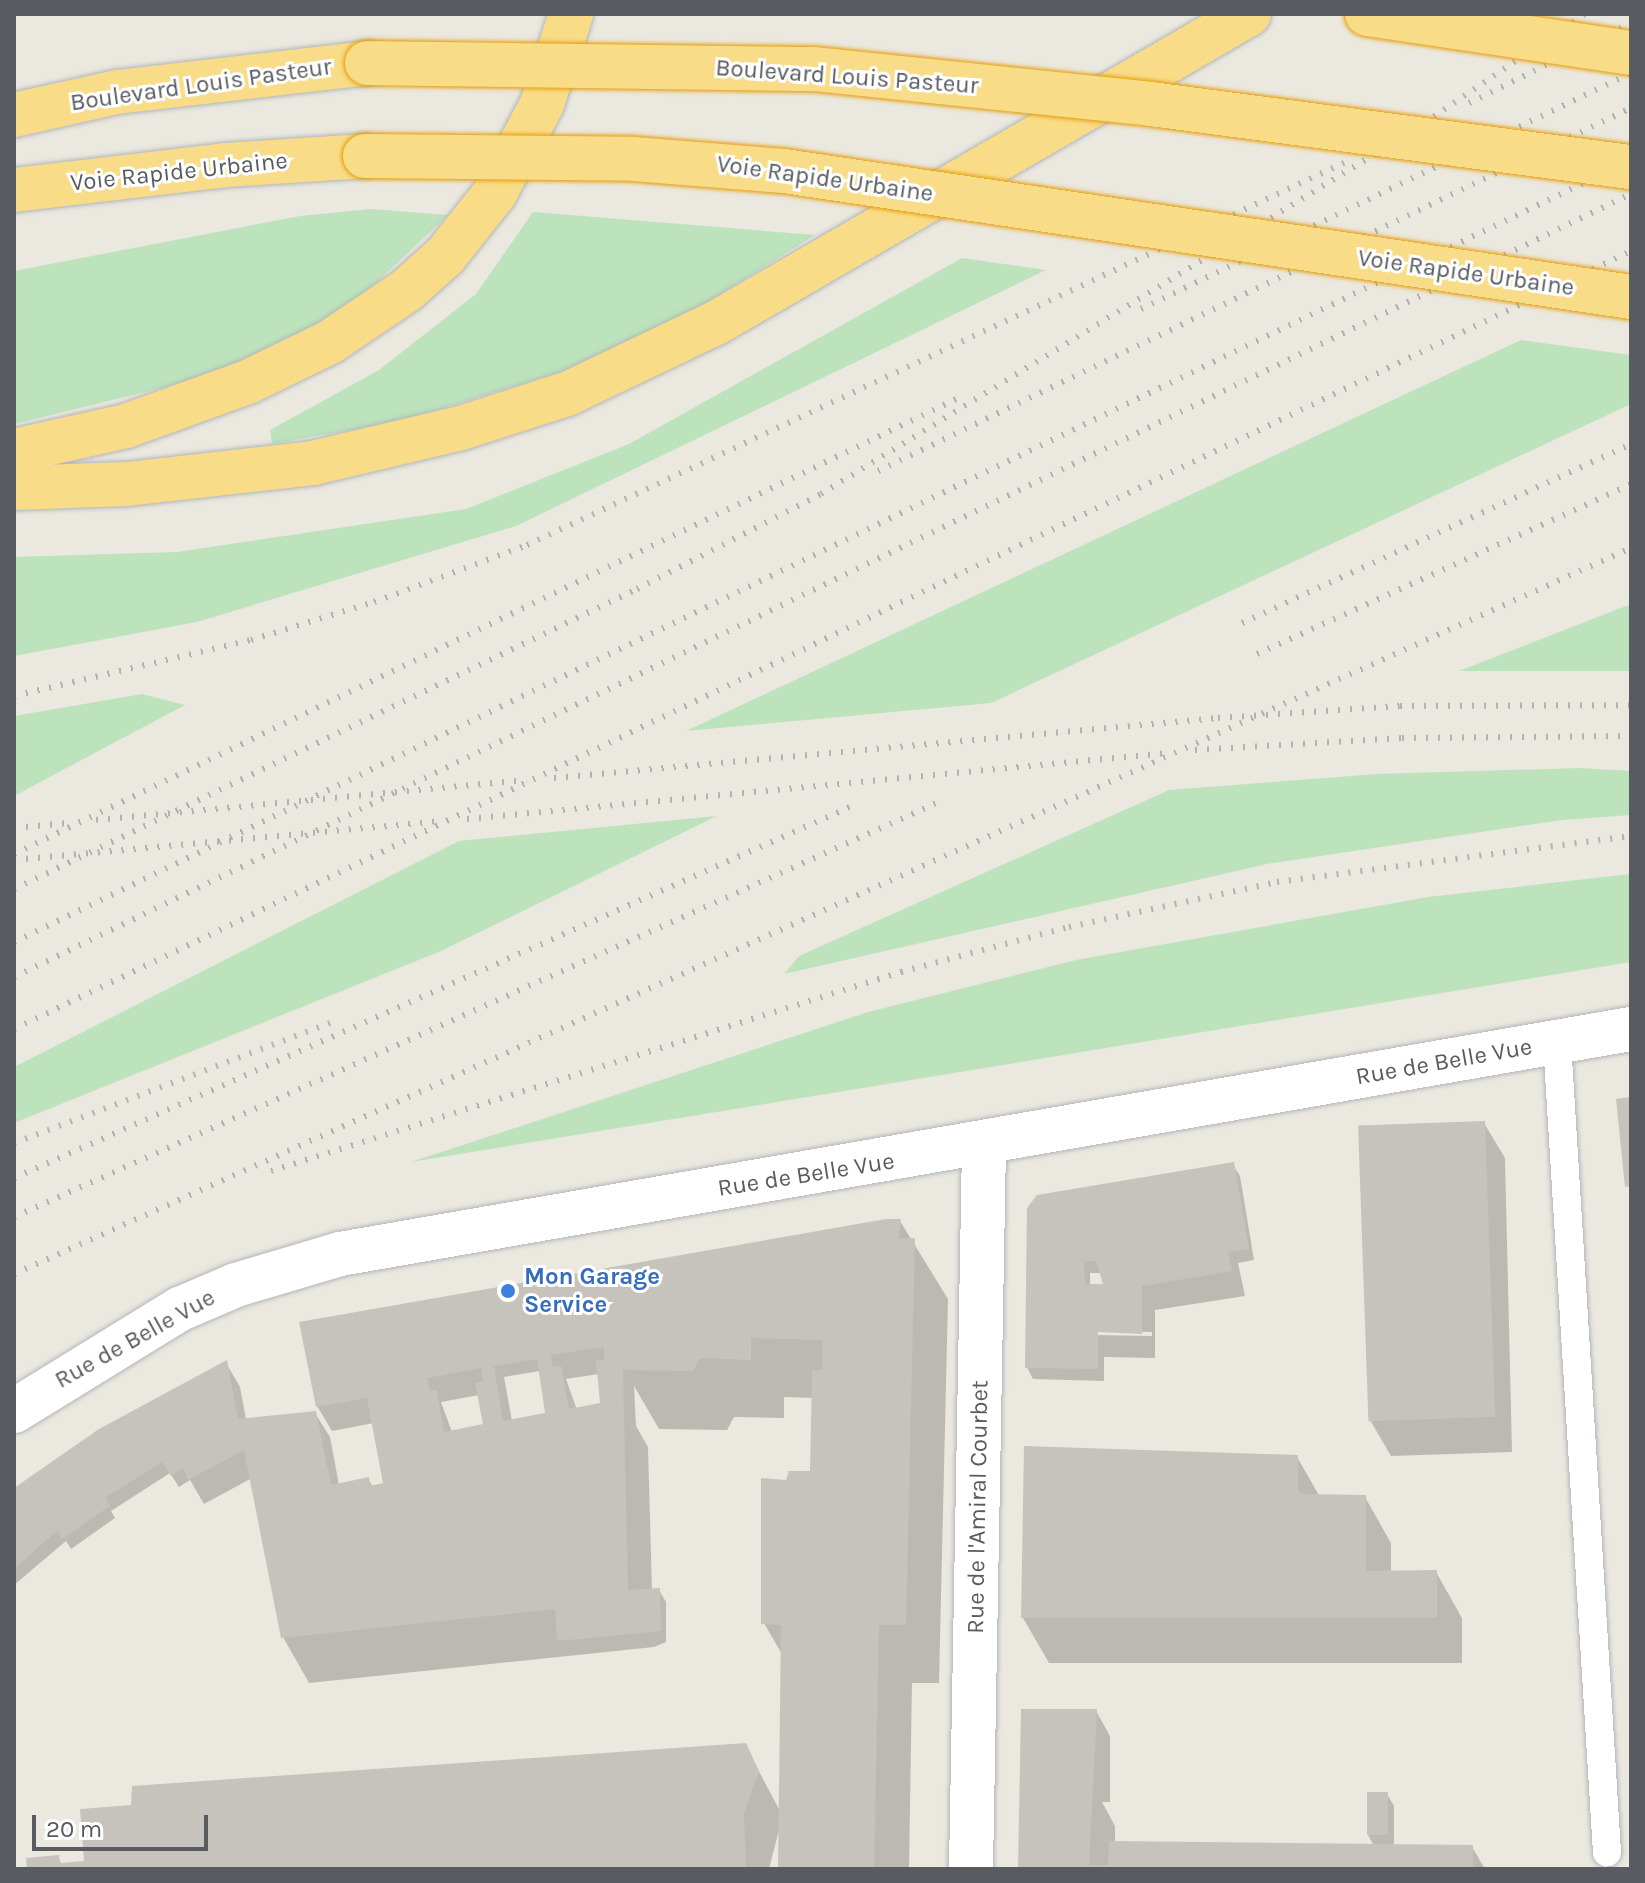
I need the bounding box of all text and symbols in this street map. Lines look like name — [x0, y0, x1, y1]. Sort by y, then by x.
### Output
street label: Boulevard Louis Pasteur — [69, 52, 333, 118]
street label: Boulevard Louis Pasteur — [715, 53, 979, 101]
street label: Voie Rapide Urbaine — [69, 146, 289, 198]
street label: Voie Rapide Urbaine — [715, 150, 935, 208]
street label: Voie Rapide Urbaine — [1356, 244, 1576, 302]
street label: Rue de Belle Vue — [1354, 1032, 1534, 1092]
street label: Rue de Belle Vue — [716, 1147, 896, 1203]
place label: Mon Garage Service — [524, 1263, 660, 1319]
marker: Mon Garage Service — [499, 1282, 517, 1300]
street label: Rue de Belle Vue — [50, 1283, 220, 1395]
street label: Rue de l'Amiral Courbet — [961, 1380, 995, 1634]
scale bar — [36, 1799, 212, 1849]
text: 20 m — [46, 1815, 102, 1843]

